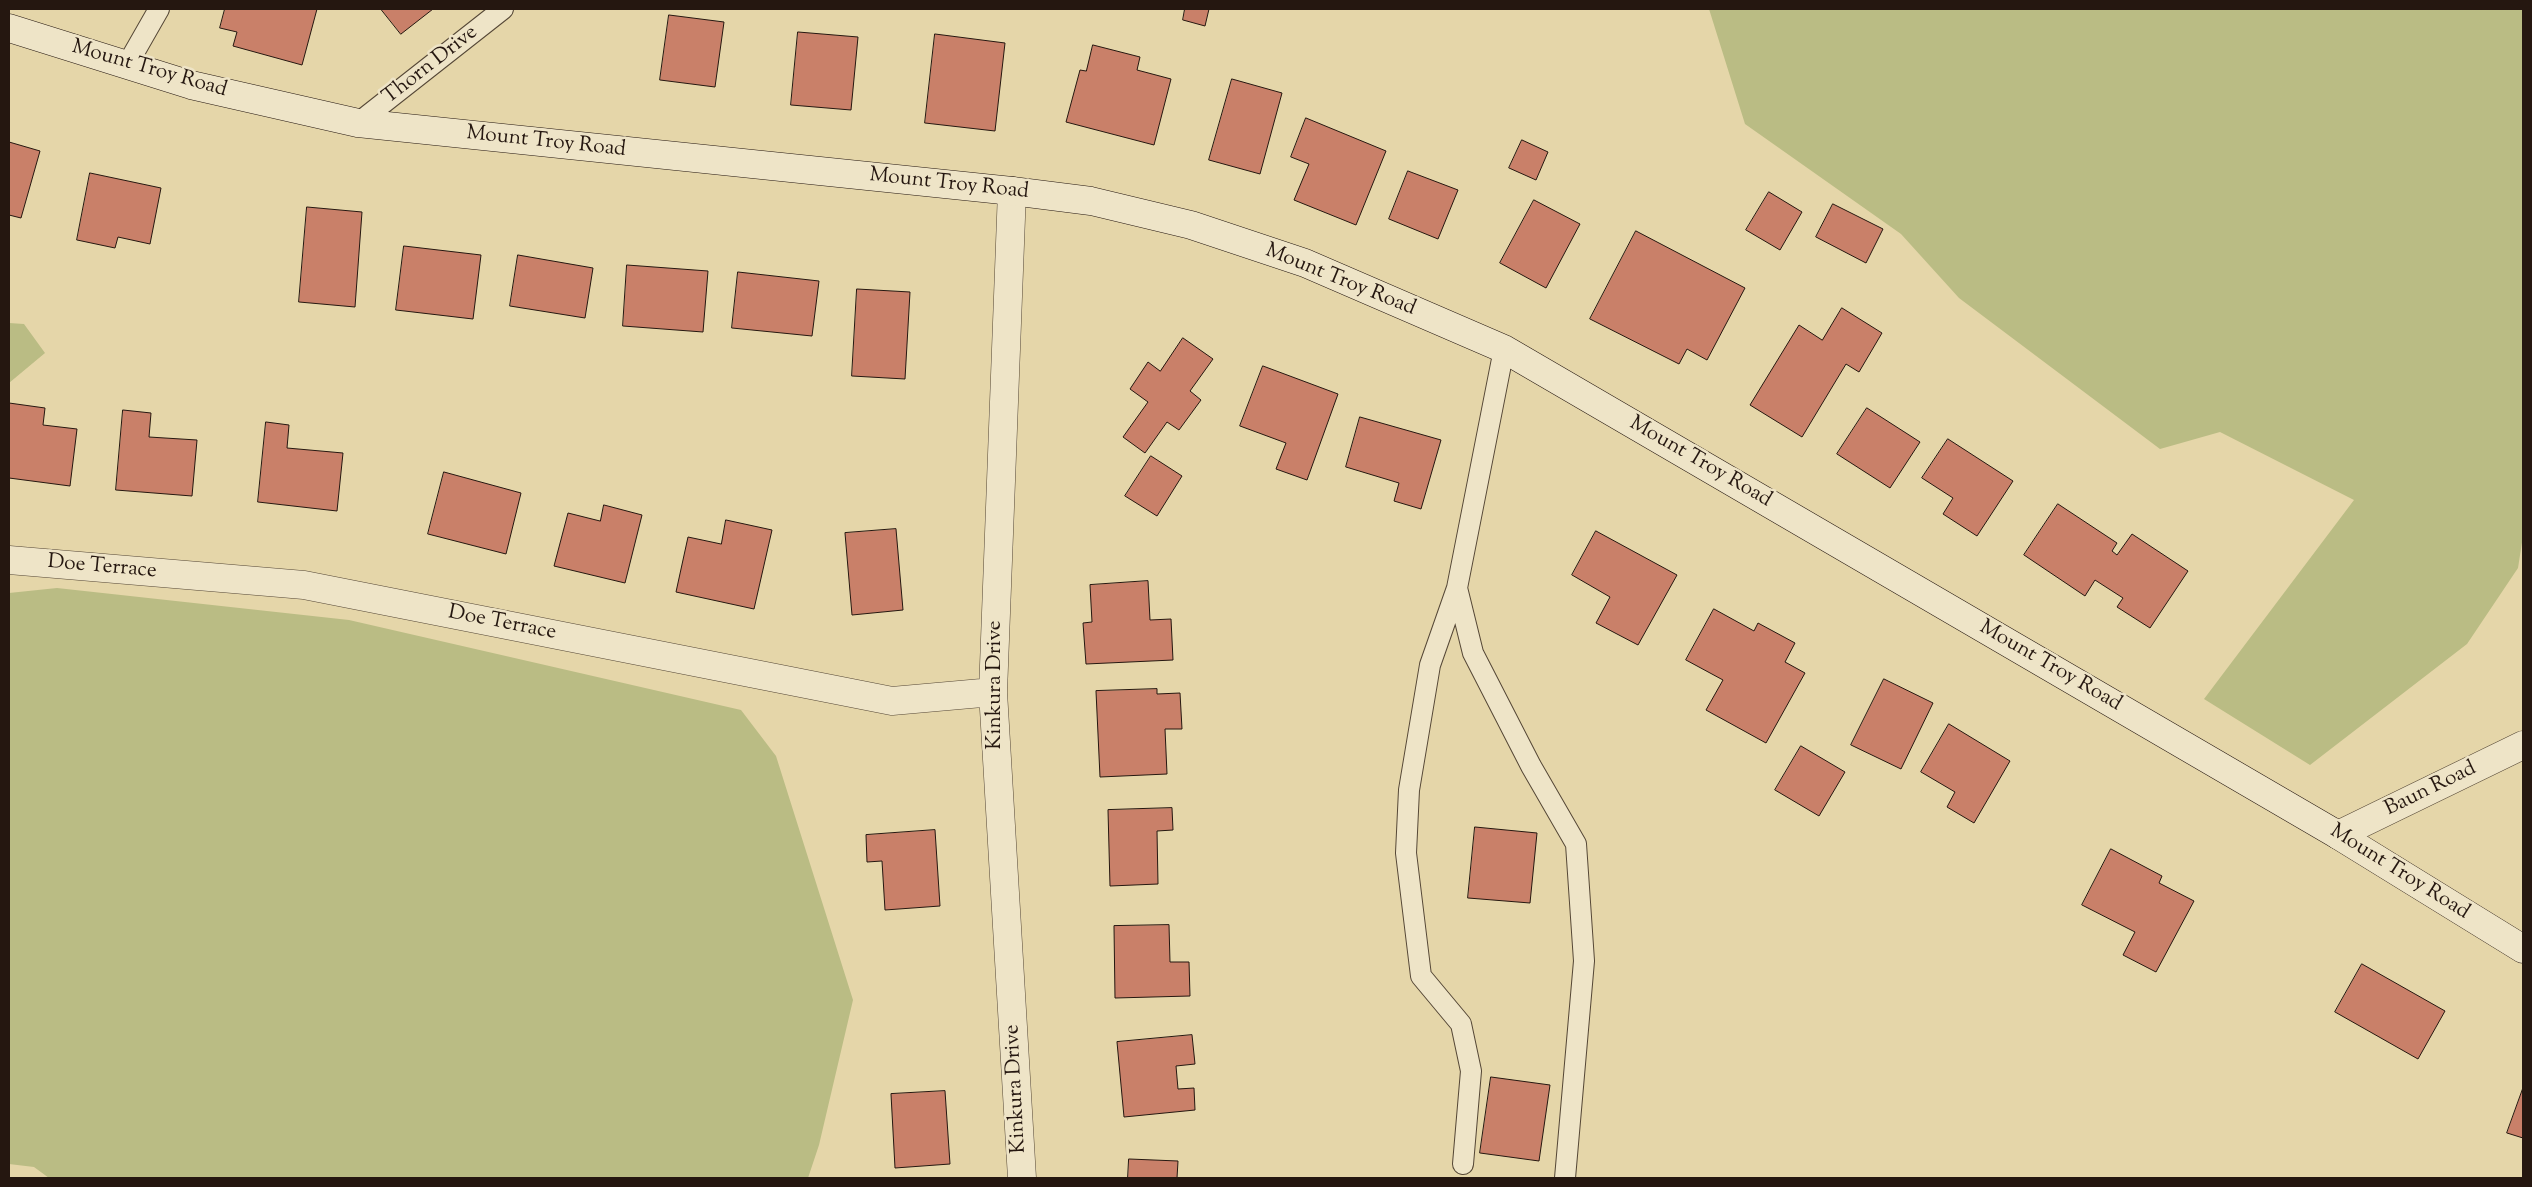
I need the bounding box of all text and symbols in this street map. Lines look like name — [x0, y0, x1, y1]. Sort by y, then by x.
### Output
street label: Thorn Drive — [378, 21, 484, 111]
street label: Mount Troy Road — [69, 36, 229, 104]
street label: Mount Troy Road — [465, 122, 627, 164]
street label: Mount Troy Road — [868, 164, 1030, 206]
street label: Mount Troy Road — [1261, 239, 1419, 323]
street label: Mount Troy Road — [1624, 412, 1776, 514]
street label: Doe Terrace — [46, 551, 158, 585]
street label: Doe Terrace — [446, 601, 558, 647]
street label: Mount Troy Road — [1974, 616, 2126, 718]
street label: Kinkura Drive — [983, 620, 1009, 750]
street label: Baun Road — [2381, 757, 2481, 823]
street label: Mount Troy Road — [2324, 820, 2474, 926]
street label: Kinkura Drive — [1001, 1024, 1033, 1154]

